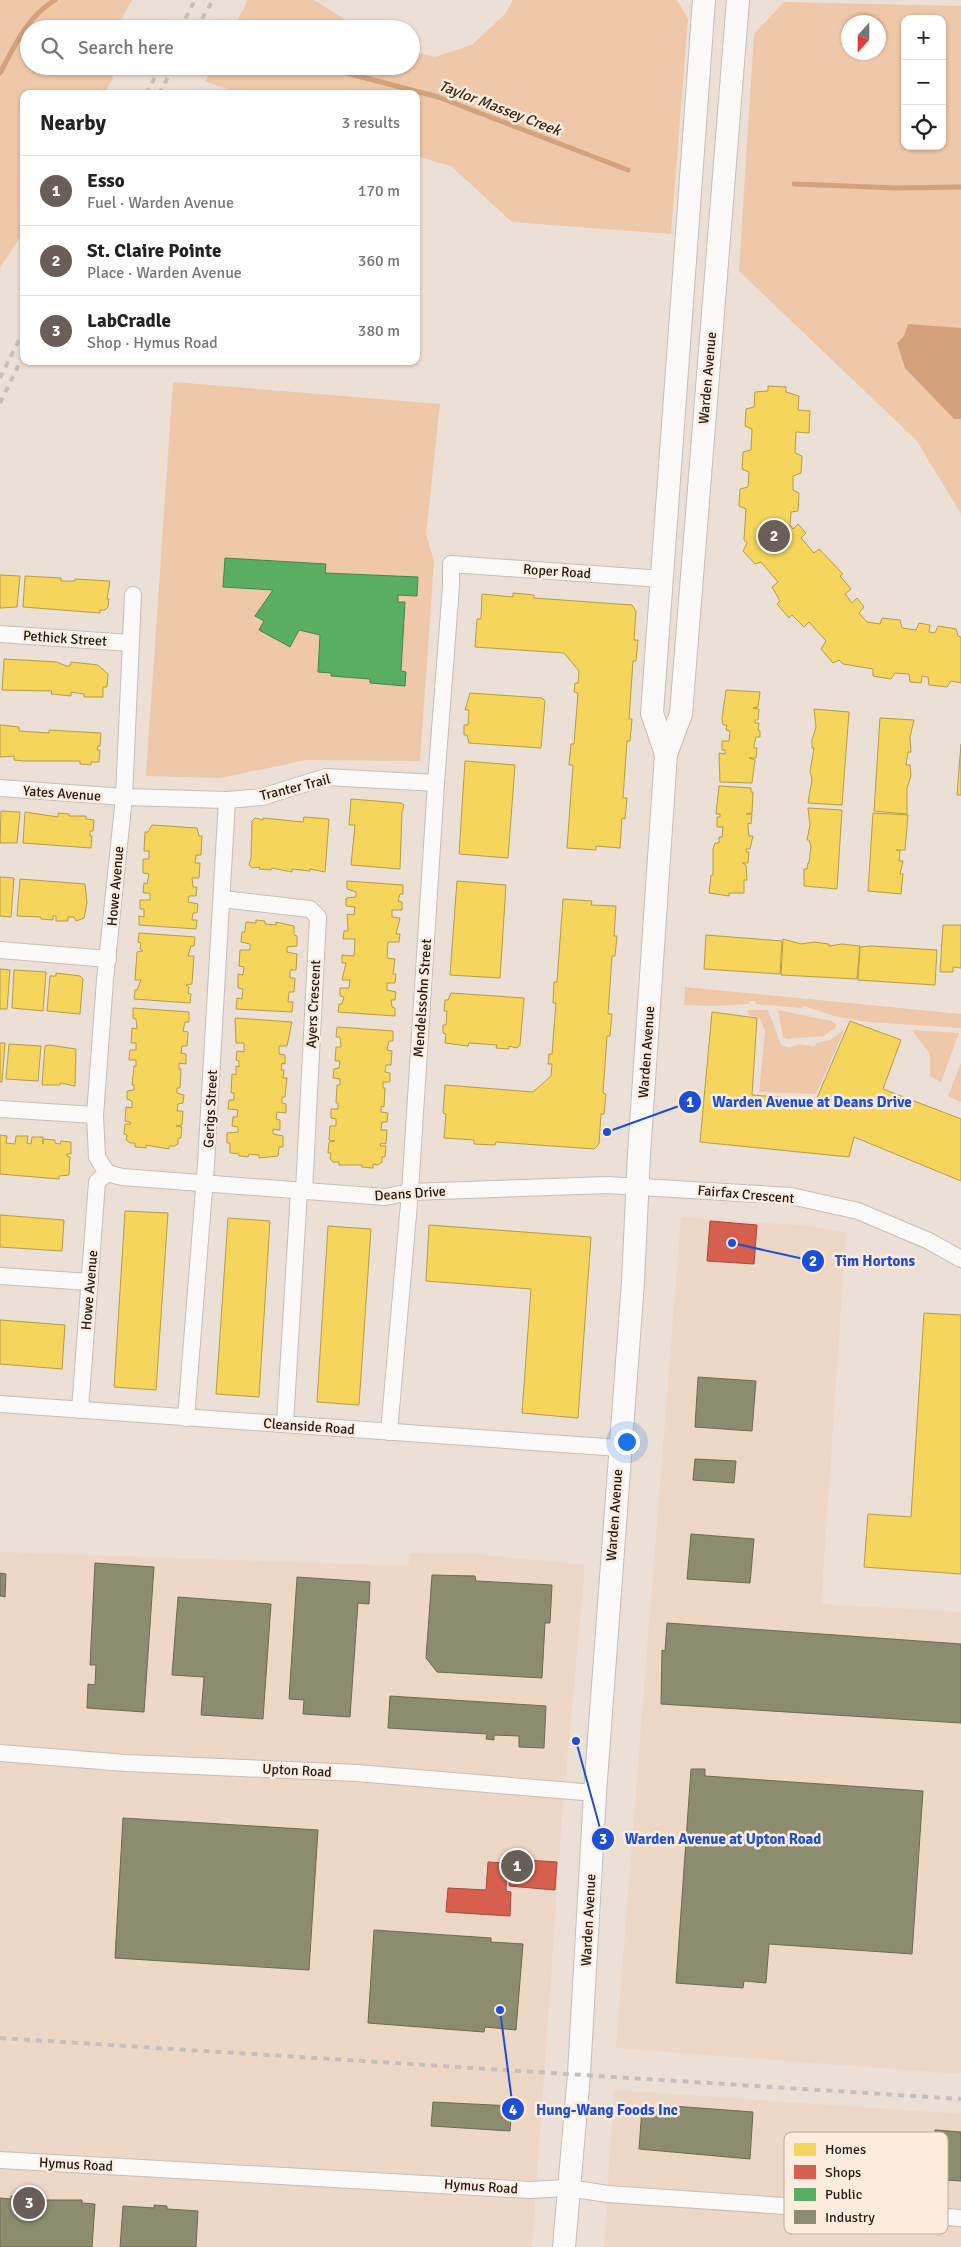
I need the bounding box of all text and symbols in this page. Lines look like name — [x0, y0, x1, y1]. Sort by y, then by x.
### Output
north arrow — [841, 15, 886, 60]
map controls — [901, 15, 946, 150]
button: + — [901, 15, 946, 60]
search box — [20, 20, 420, 75]
icon: search — [38, 34, 66, 62]
text: Search here — [78, 36, 174, 60]
button: − — [901, 60, 946, 105]
water label: Taylor Massey Creek — [437, 76, 565, 140]
button: locate — [901, 105, 946, 150]
text: Nearby — [40, 110, 106, 136]
text: 3 results — [341, 113, 400, 133]
text: Esso — [87, 169, 125, 193]
text: 1 — [52, 181, 60, 201]
text: 170 m — [358, 181, 400, 201]
text: Fuel · Warden Avenue — [87, 193, 234, 213]
text: St. Claire Pointe — [87, 239, 221, 263]
text: 2 — [52, 251, 60, 271]
text: 360 m — [358, 251, 400, 271]
text: Place · Warden Avenue — [87, 263, 242, 283]
text: LabCradle — [87, 309, 171, 333]
text: 3 — [52, 321, 60, 341]
text: 380 m — [358, 321, 400, 341]
street label: Warden Avenue — [695, 331, 720, 425]
text: Shop · Hymus Road — [87, 333, 218, 353]
pin: 2 — [758, 517, 790, 555]
street label: Roper Road — [522, 561, 592, 582]
street label: Pethick Street — [22, 627, 108, 650]
street label: Tranter Trail — [258, 770, 332, 804]
street label: Yates Avenue — [22, 782, 102, 805]
street label: Howe Avenue — [104, 845, 127, 927]
street label: Mendelssohn Street — [410, 938, 435, 1058]
street label: Ayers Crescent — [303, 959, 324, 1049]
street label: Warden Avenue — [635, 1005, 658, 1099]
street label: Gerigs Street — [200, 1069, 221, 1149]
callout: Warden Avenue at Deans Drive — [677, 1087, 922, 1117]
text: 1 — [686, 1093, 694, 1111]
text: Warden Avenue at Deans Drive — [712, 1093, 912, 1111]
street label: Fairfax Crescent — [697, 1182, 795, 1207]
street label: Deans Drive — [374, 1183, 446, 1204]
callout: Tim Hortons — [800, 1246, 925, 1276]
street label: Howe Avenue — [78, 1249, 101, 1331]
text: 2 — [809, 1252, 817, 1270]
text: Tim Hortons — [835, 1252, 916, 1270]
street label: Cleanside Road — [263, 1415, 355, 1438]
your location — [614, 1429, 640, 1455]
street label: Warden Avenue — [603, 1468, 626, 1562]
street label: Upton Road — [262, 1760, 332, 1781]
callout: Warden Avenue at Upton Road — [590, 1824, 832, 1854]
text: 3 — [599, 1830, 607, 1848]
text: Warden Avenue at Upton Road — [625, 1830, 821, 1848]
pin: 1 — [501, 1847, 533, 1885]
street label: Warden Avenue — [578, 1873, 599, 1967]
callout: Hung-Wang Foods Inc — [501, 2094, 688, 2124]
text: 4 — [509, 2101, 517, 2119]
text: Hung-Wang Foods Inc — [536, 2101, 678, 2119]
legend — [784, 2132, 948, 2234]
text: Homes — [825, 2141, 866, 2158]
street label: Hymus Road — [39, 2154, 113, 2175]
text: Shops — [825, 2164, 861, 2181]
street label: Hymus Road — [443, 2175, 518, 2198]
pin: 3 — [13, 2184, 45, 2222]
text: Public — [825, 2186, 863, 2203]
text: Industry — [825, 2209, 875, 2226]

